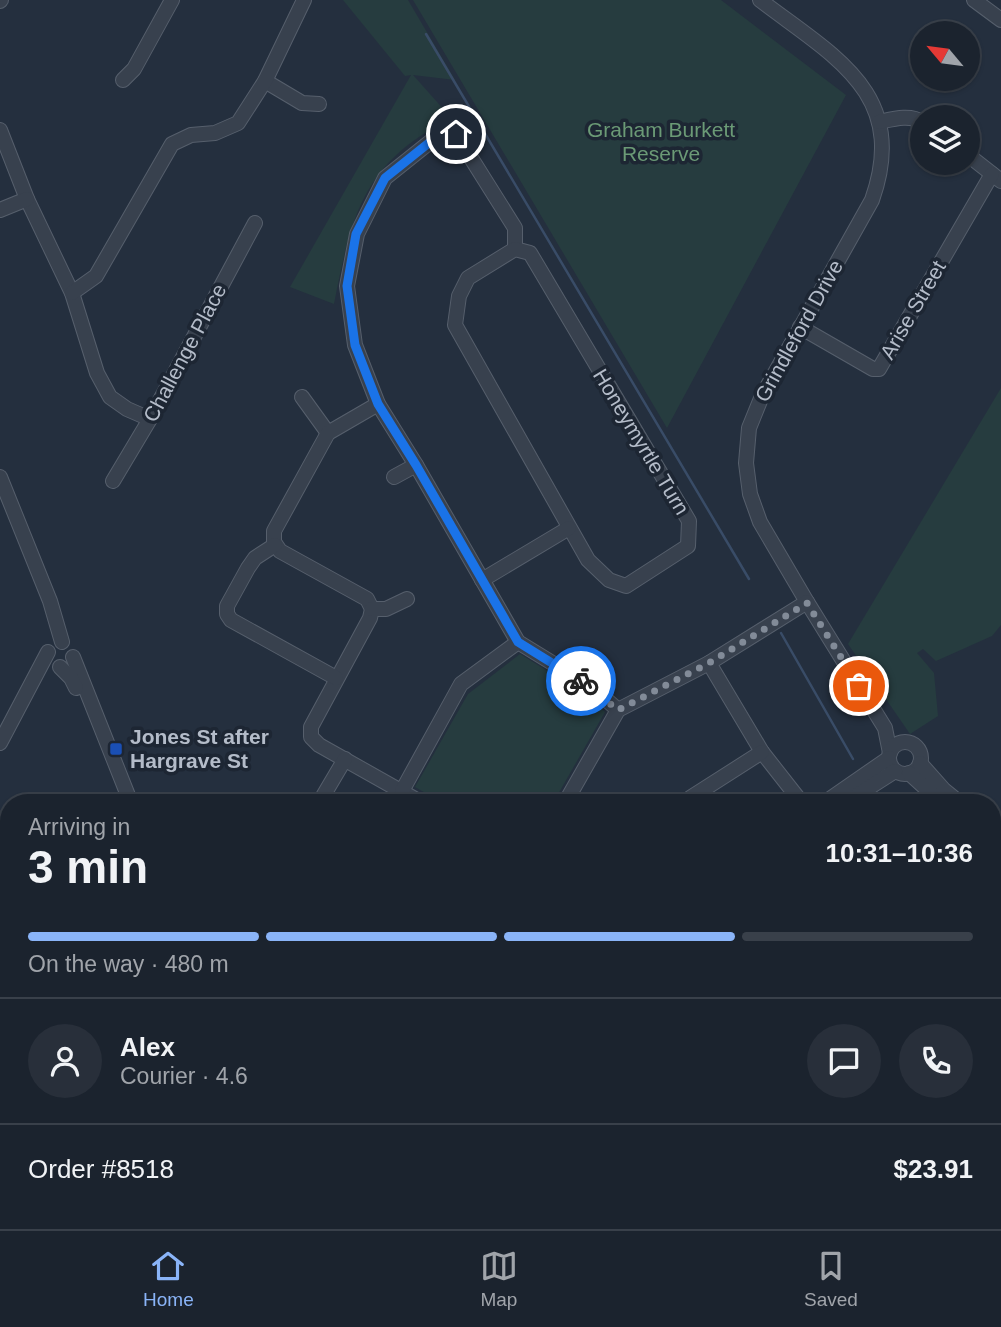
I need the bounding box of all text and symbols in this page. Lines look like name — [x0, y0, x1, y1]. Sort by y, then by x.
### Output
north arrow — [910, 21, 980, 91]
map controls — [910, 21, 980, 175]
pin — [426, 104, 486, 164]
button: layers — [910, 105, 980, 175]
icon: home — [437, 115, 475, 153]
park label: Graham Burkett Reserve — [587, 118, 735, 165]
street label: Grindleford Drive — [750, 256, 847, 406]
street label: Arise Street — [875, 256, 950, 363]
street label: Challenge Place — [139, 280, 231, 426]
street label: Honeymyrtle Turn — [589, 365, 694, 519]
courier — [546, 646, 616, 716]
pin — [829, 656, 889, 716]
icon: bike — [562, 662, 600, 700]
icon: bag — [840, 667, 878, 705]
place label: Jones St after Hargrave St — [130, 725, 269, 772]
marker: Jones St after Hargrave St — [108, 741, 124, 757]
text: Arriving in — [28, 814, 130, 840]
text: 10:31–10:36 — [826, 838, 973, 868]
text: 3 min — [28, 841, 148, 893]
text: On the way · 480 m — [28, 951, 229, 977]
button: person — [28, 1024, 102, 1098]
button: chat — [807, 1024, 881, 1098]
button: phone — [899, 1024, 973, 1098]
text: Alex — [120, 1032, 175, 1062]
text: Courier · 4.6 — [120, 1063, 248, 1089]
text: Order #8518 — [28, 1154, 174, 1184]
text: $23.91 — [893, 1154, 973, 1184]
tab: Home — [143, 1247, 194, 1311]
tab: Map — [480, 1247, 518, 1311]
tab: Saved — [804, 1247, 858, 1311]

